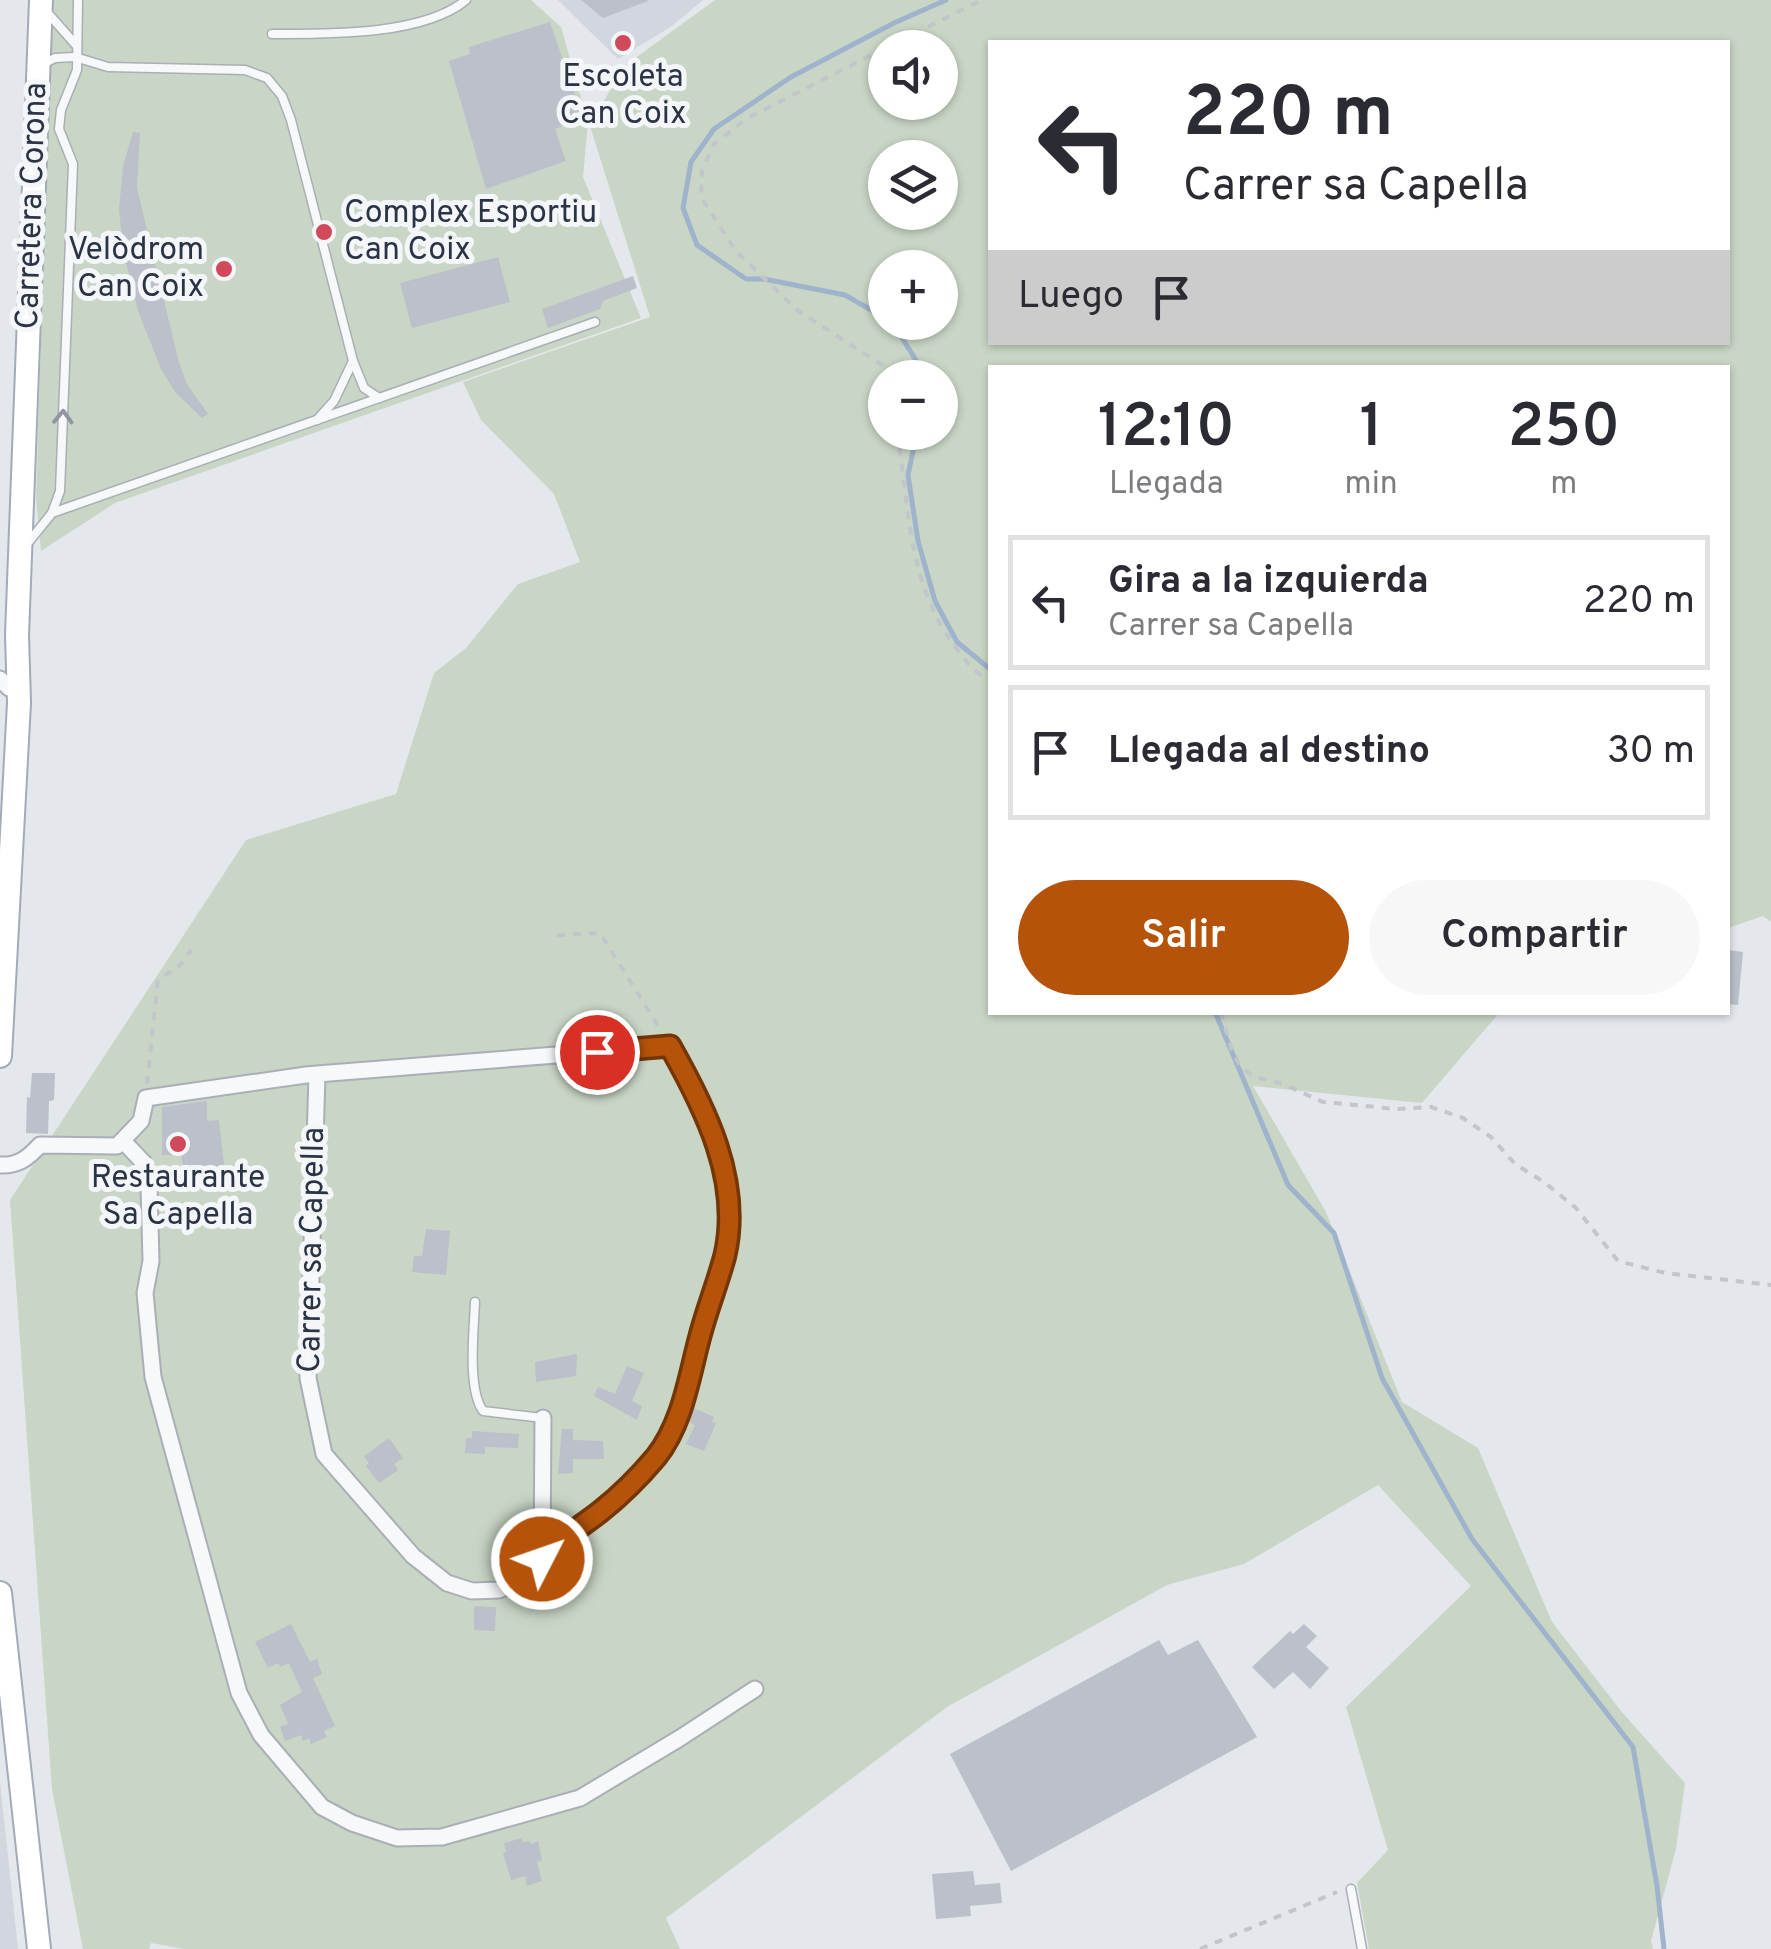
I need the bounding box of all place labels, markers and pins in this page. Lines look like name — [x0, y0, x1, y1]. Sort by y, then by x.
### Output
marker: Escoleta Can Coix — [612, 32, 634, 54]
place label: Escoleta Can Coix — [560, 58, 686, 135]
place label: Complex Esportiu Can Coix — [344, 194, 597, 271]
marker: Complex Esportiu Can Coix — [313, 221, 335, 243]
place label: Velòdrom Can Coix — [68, 231, 204, 308]
marker: Velòdrom Can Coix — [213, 258, 235, 280]
pin — [555, 1010, 640, 1095]
marker: Restaurante Sa Capella — [167, 1133, 189, 1155]
place label: Restaurante Sa Capella — [91, 1159, 265, 1236]

